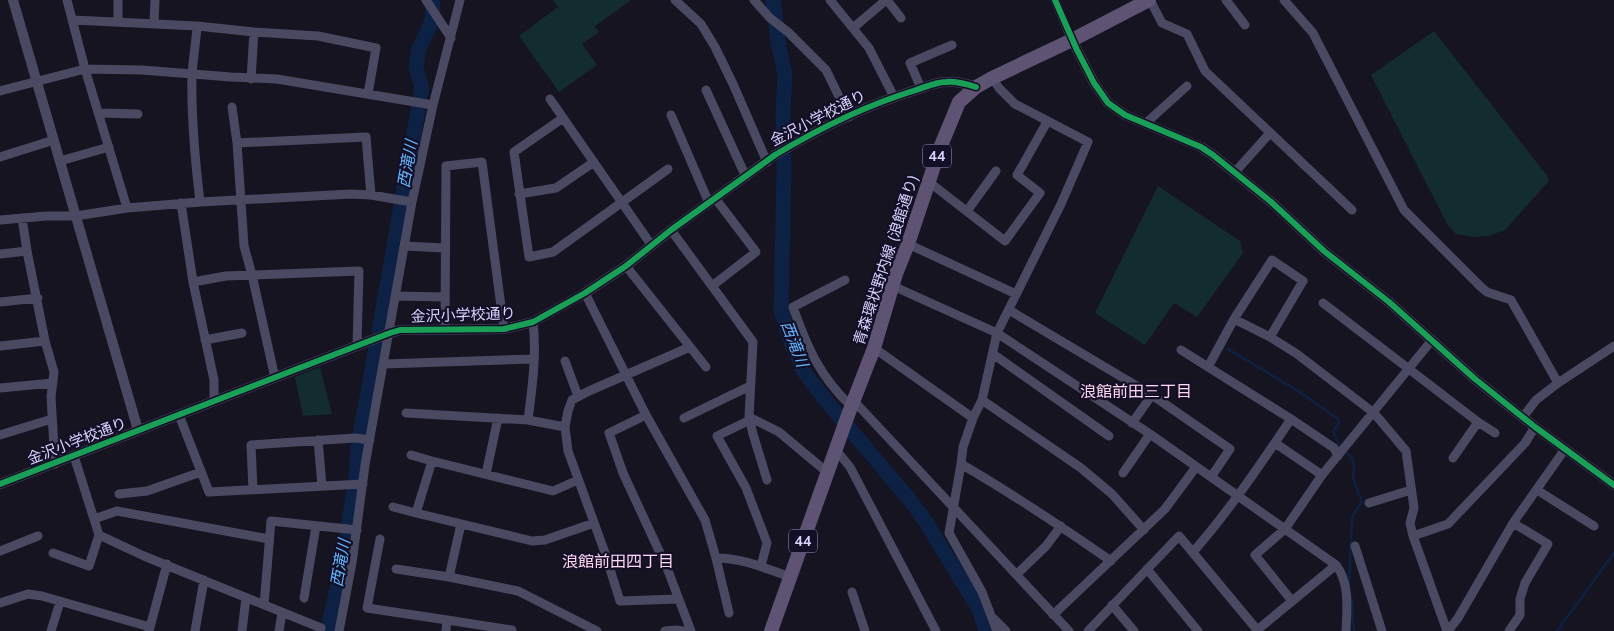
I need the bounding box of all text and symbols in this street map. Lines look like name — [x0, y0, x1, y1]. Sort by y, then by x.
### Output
street label: 金沢小学校通り — [767, 85, 869, 151]
water label: 西滝川 — [393, 136, 423, 190]
road number: 44 — [923, 144, 951, 168]
street label: 青森環状野内線 (浪館通り) — [849, 172, 923, 348]
street label: 金沢小学校通り — [410, 303, 516, 327]
water label: 西滝川 — [775, 318, 814, 372]
district label: 浪館前田三丁目 — [1080, 381, 1192, 403]
street label: 金沢小学校通り — [24, 413, 130, 469]
road number: 44 — [789, 530, 817, 552]
water label: 西滝川 — [326, 535, 356, 589]
district label: 浪館前田四丁目 — [562, 551, 674, 573]

